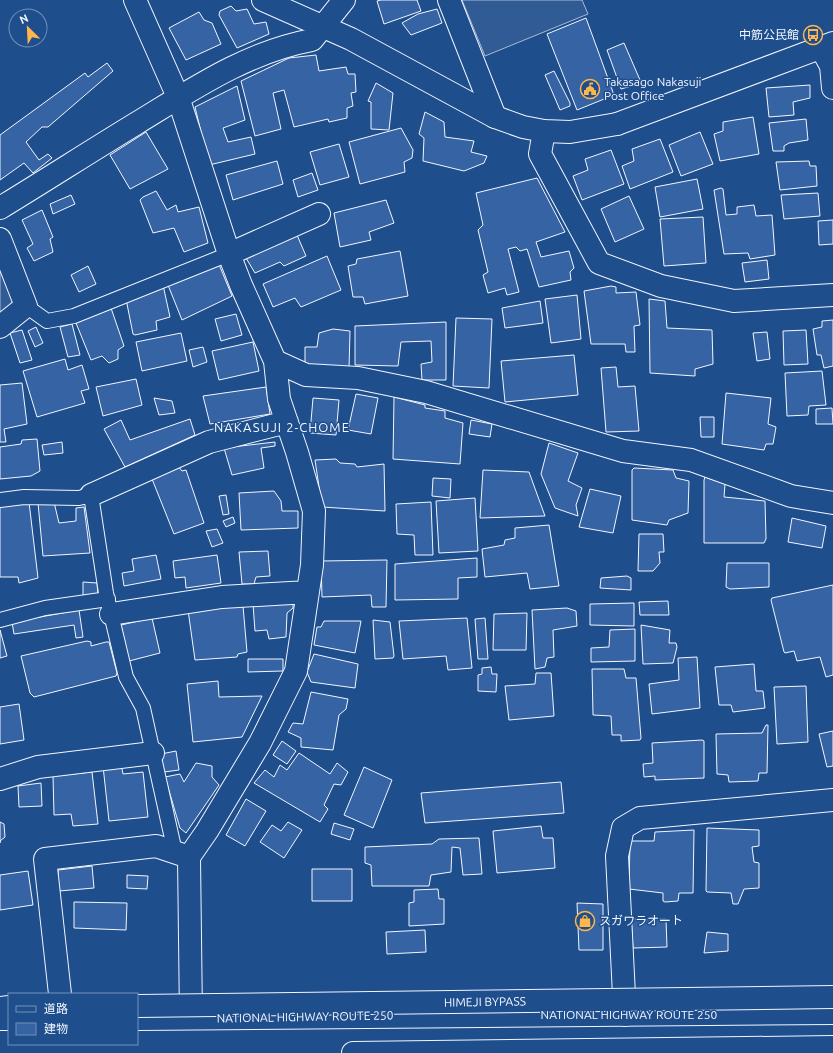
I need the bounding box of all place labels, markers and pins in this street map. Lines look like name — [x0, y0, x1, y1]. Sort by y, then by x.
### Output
bus stop icon: 中筋公民館 — [802, 24, 824, 46]
place label: 中筋公民館 — [739, 28, 799, 41]
place label: Takasago Nakasuji Post Office — [604, 75, 702, 102]
public building icon: Takasago Nakasuji Post Office — [579, 78, 601, 100]
shop icon: スガワラオート — [574, 910, 596, 932]
place label: スガワラオート — [599, 914, 683, 927]

